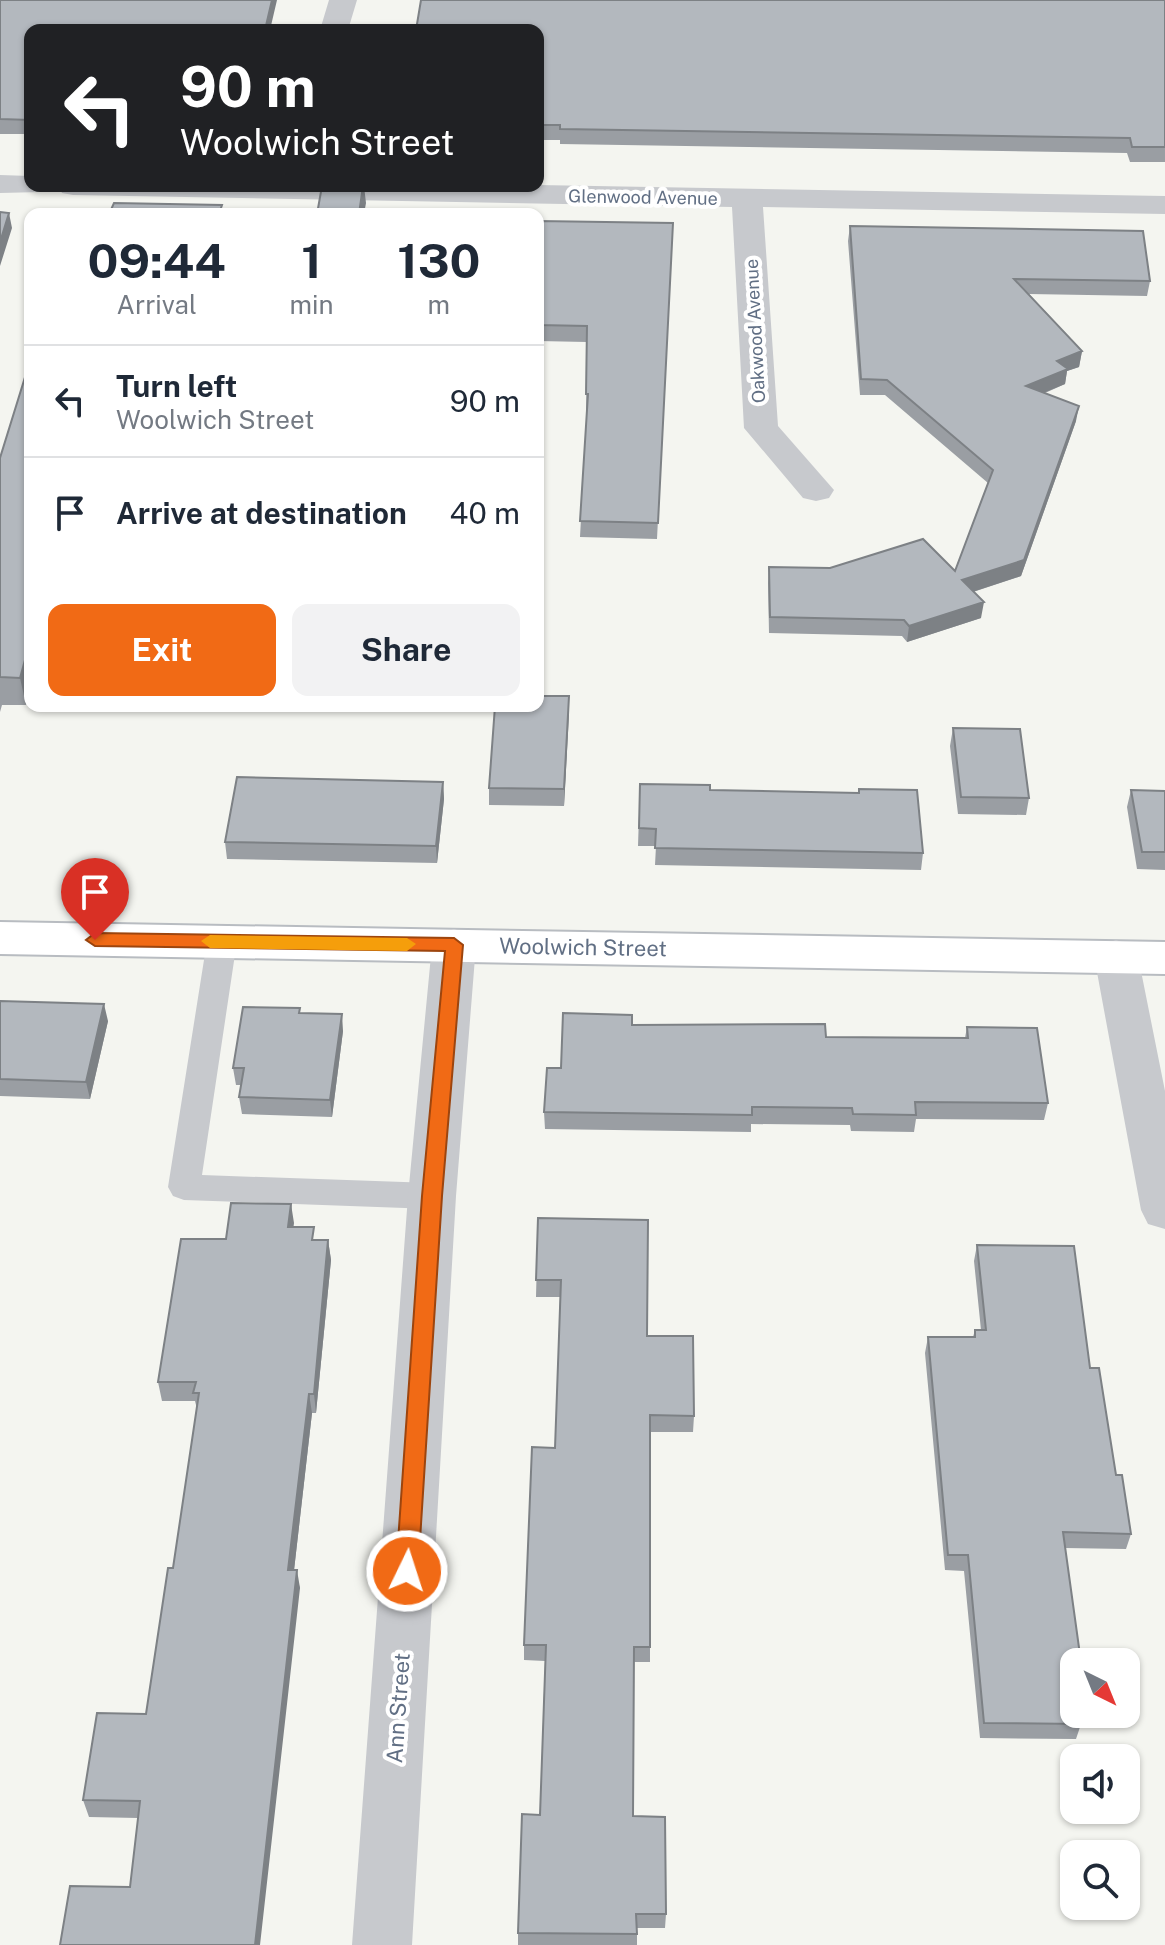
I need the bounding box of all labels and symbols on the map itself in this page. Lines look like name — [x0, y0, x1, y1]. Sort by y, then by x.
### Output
street label: Glenwood Avenue — [568, 185, 718, 209]
street label: Oakwood Avenue — [741, 258, 769, 404]
pin — [61, 858, 129, 940]
street label: Woolwich Street — [499, 933, 667, 961]
position arrow — [365, 1529, 449, 1613]
north arrow — [1060, 1648, 1140, 1728]
street label: Ann Street — [381, 1652, 415, 1764]

